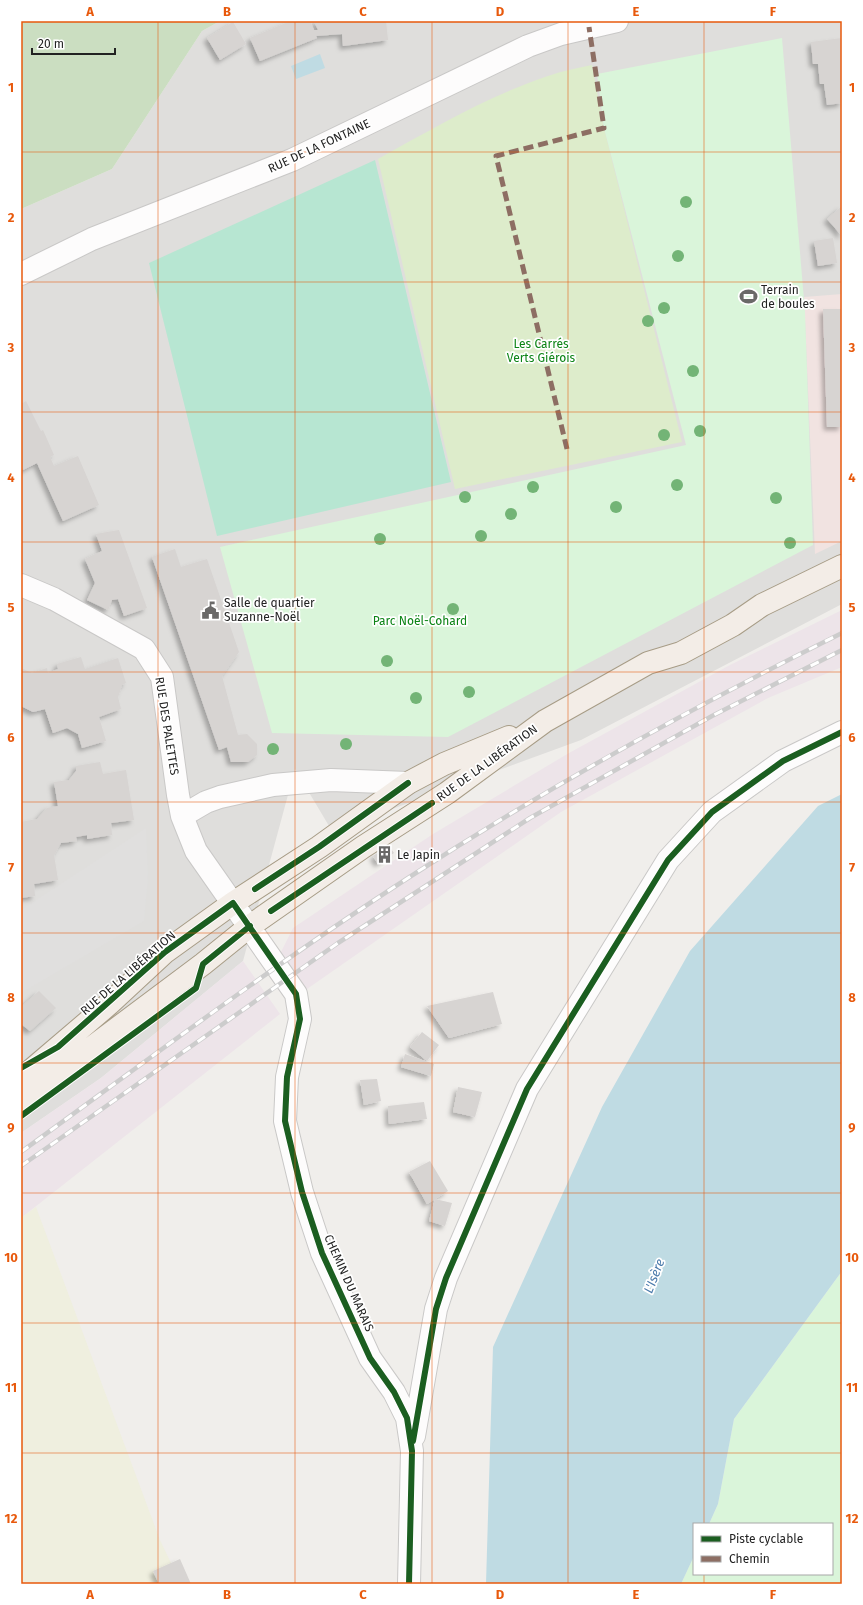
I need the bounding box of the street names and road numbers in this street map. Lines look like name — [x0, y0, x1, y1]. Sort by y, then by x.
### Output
street label: RUE DE LA FONTAINE — [266, 116, 372, 176]
street label: RUE DES PALETTES — [152, 676, 182, 777]
street label: RUE DE LA LIBÉRATION — [433, 721, 540, 804]
street label: RUE DE LA LIBÉRATION — [77, 927, 178, 1018]
street label: CHEMIN DU MARAIS — [321, 1232, 377, 1334]

